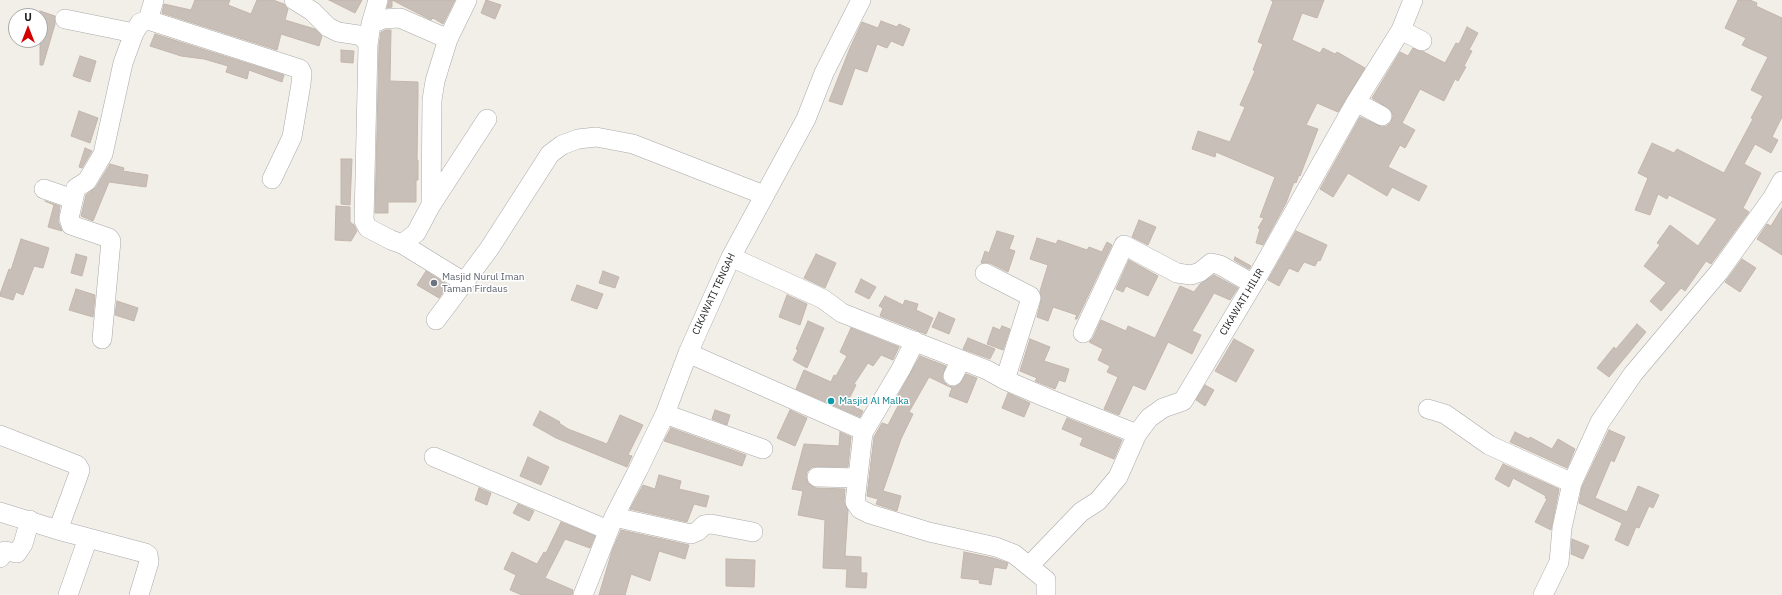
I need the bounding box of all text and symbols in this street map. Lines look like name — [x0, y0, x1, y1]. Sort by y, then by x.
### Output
north arrow — [8, 8, 48, 48]
text: U — [24, 10, 32, 24]
street label: CIKAWATI TENGAH — [690, 251, 738, 337]
street label: CIKAWATI HILIR — [1217, 266, 1267, 338]
place label: Masjid Nurul Iman Taman Firdaus — [442, 271, 524, 294]
marker: Masjid Nurul Iman Taman Firdaus — [429, 278, 439, 288]
place label: Masjid Al Malka — [839, 395, 909, 407]
marker: Masjid Al Malka — [826, 396, 836, 406]

